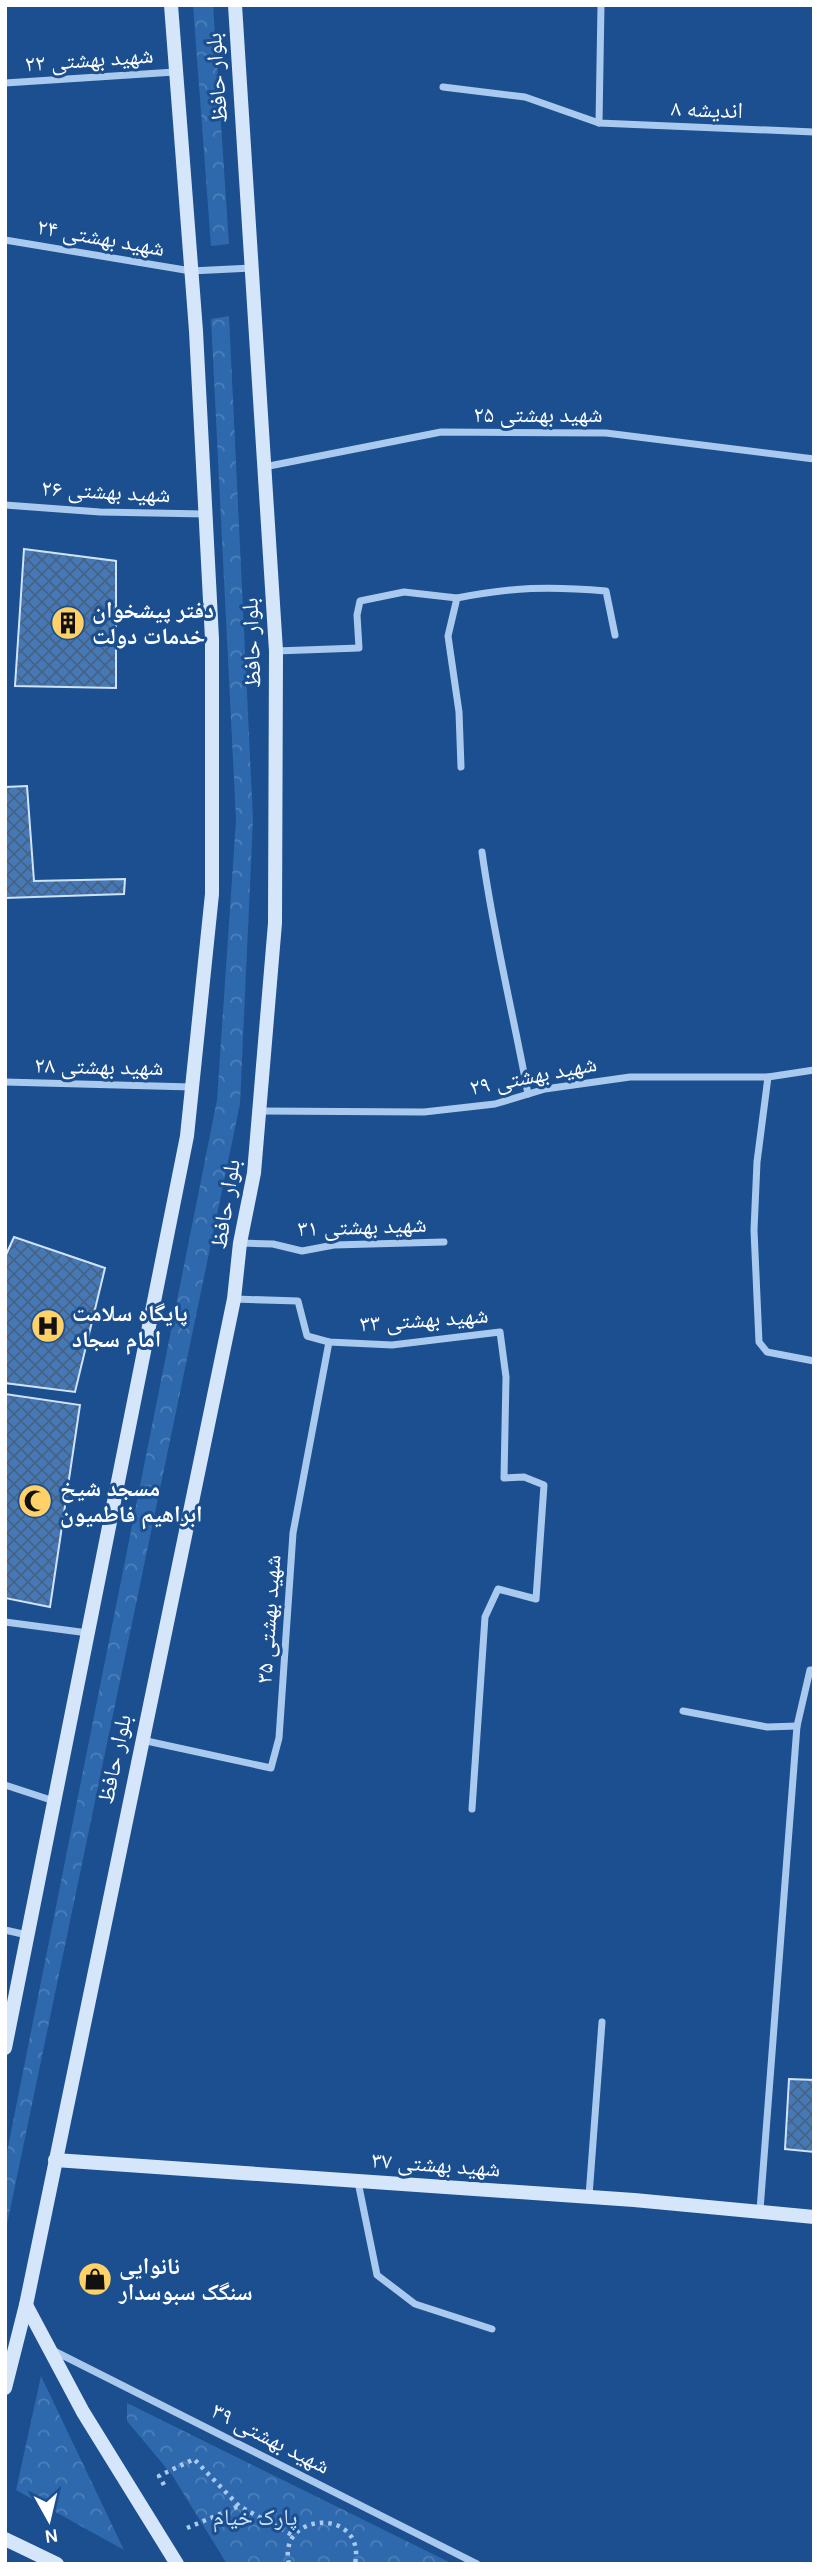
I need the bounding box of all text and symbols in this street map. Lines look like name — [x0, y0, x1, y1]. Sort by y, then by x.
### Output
street label: بلوار حافظ — [200, 32, 233, 124]
street label: شهید بهشتی ۲۲ — [24, 42, 154, 77]
street label: اندیشه ۸ — [671, 95, 743, 124]
street label: شهید بهشتی ۲۴ — [35, 213, 167, 262]
street label: شهید بهشتی ۲۵ — [473, 401, 603, 428]
street label: شهید بهشتی ۲۶ — [41, 475, 171, 508]
place label: دفتر پیشخوان خدمات دولت — [92, 597, 214, 650]
street label: بلوار حافظ — [236, 597, 267, 689]
building icon: دفتر پیشخوان خدمات دولت — [49, 604, 87, 642]
street label: شهید بهشتی ۲۹ — [467, 1050, 599, 1101]
street label: شهید بهشتی ۲۸ — [34, 1052, 164, 1081]
street label: بلوار حافظ — [205, 1157, 246, 1251]
street label: شهید بهشتی ۳۱ — [297, 1211, 427, 1242]
place label: پایگاه سلامت امام سجاد — [72, 1300, 188, 1355]
street label: شهید بهشتی ۳۳ — [359, 1302, 489, 1337]
hospital icon: پایگاه سلامت امام سجاد — [29, 1307, 67, 1345]
place label: مسجد شیخ ابراهیم فاطمیون — [60, 1475, 203, 1530]
mosque icon: مسجد شیخ ابراهیم فاطمیون — [16, 1482, 54, 1520]
street label: شهید بهشتی ۳۵ — [251, 1554, 286, 1684]
street label: بلوار حافظ — [92, 1712, 137, 1806]
street label: شهید بهشتی ۳۷ — [371, 2147, 501, 2182]
place label: نانوایی سنگک سبوسدار — [118, 2253, 253, 2306]
shop icon: نانوایی سنگک سبوسدار — [76, 2260, 114, 2298]
street label: شهید بهشتی ۳۹ — [207, 2397, 334, 2480]
north arrow — [14, 2485, 84, 2555]
park label: پارک خیام — [213, 2504, 297, 2533]
text: N — [43, 2524, 60, 2548]

